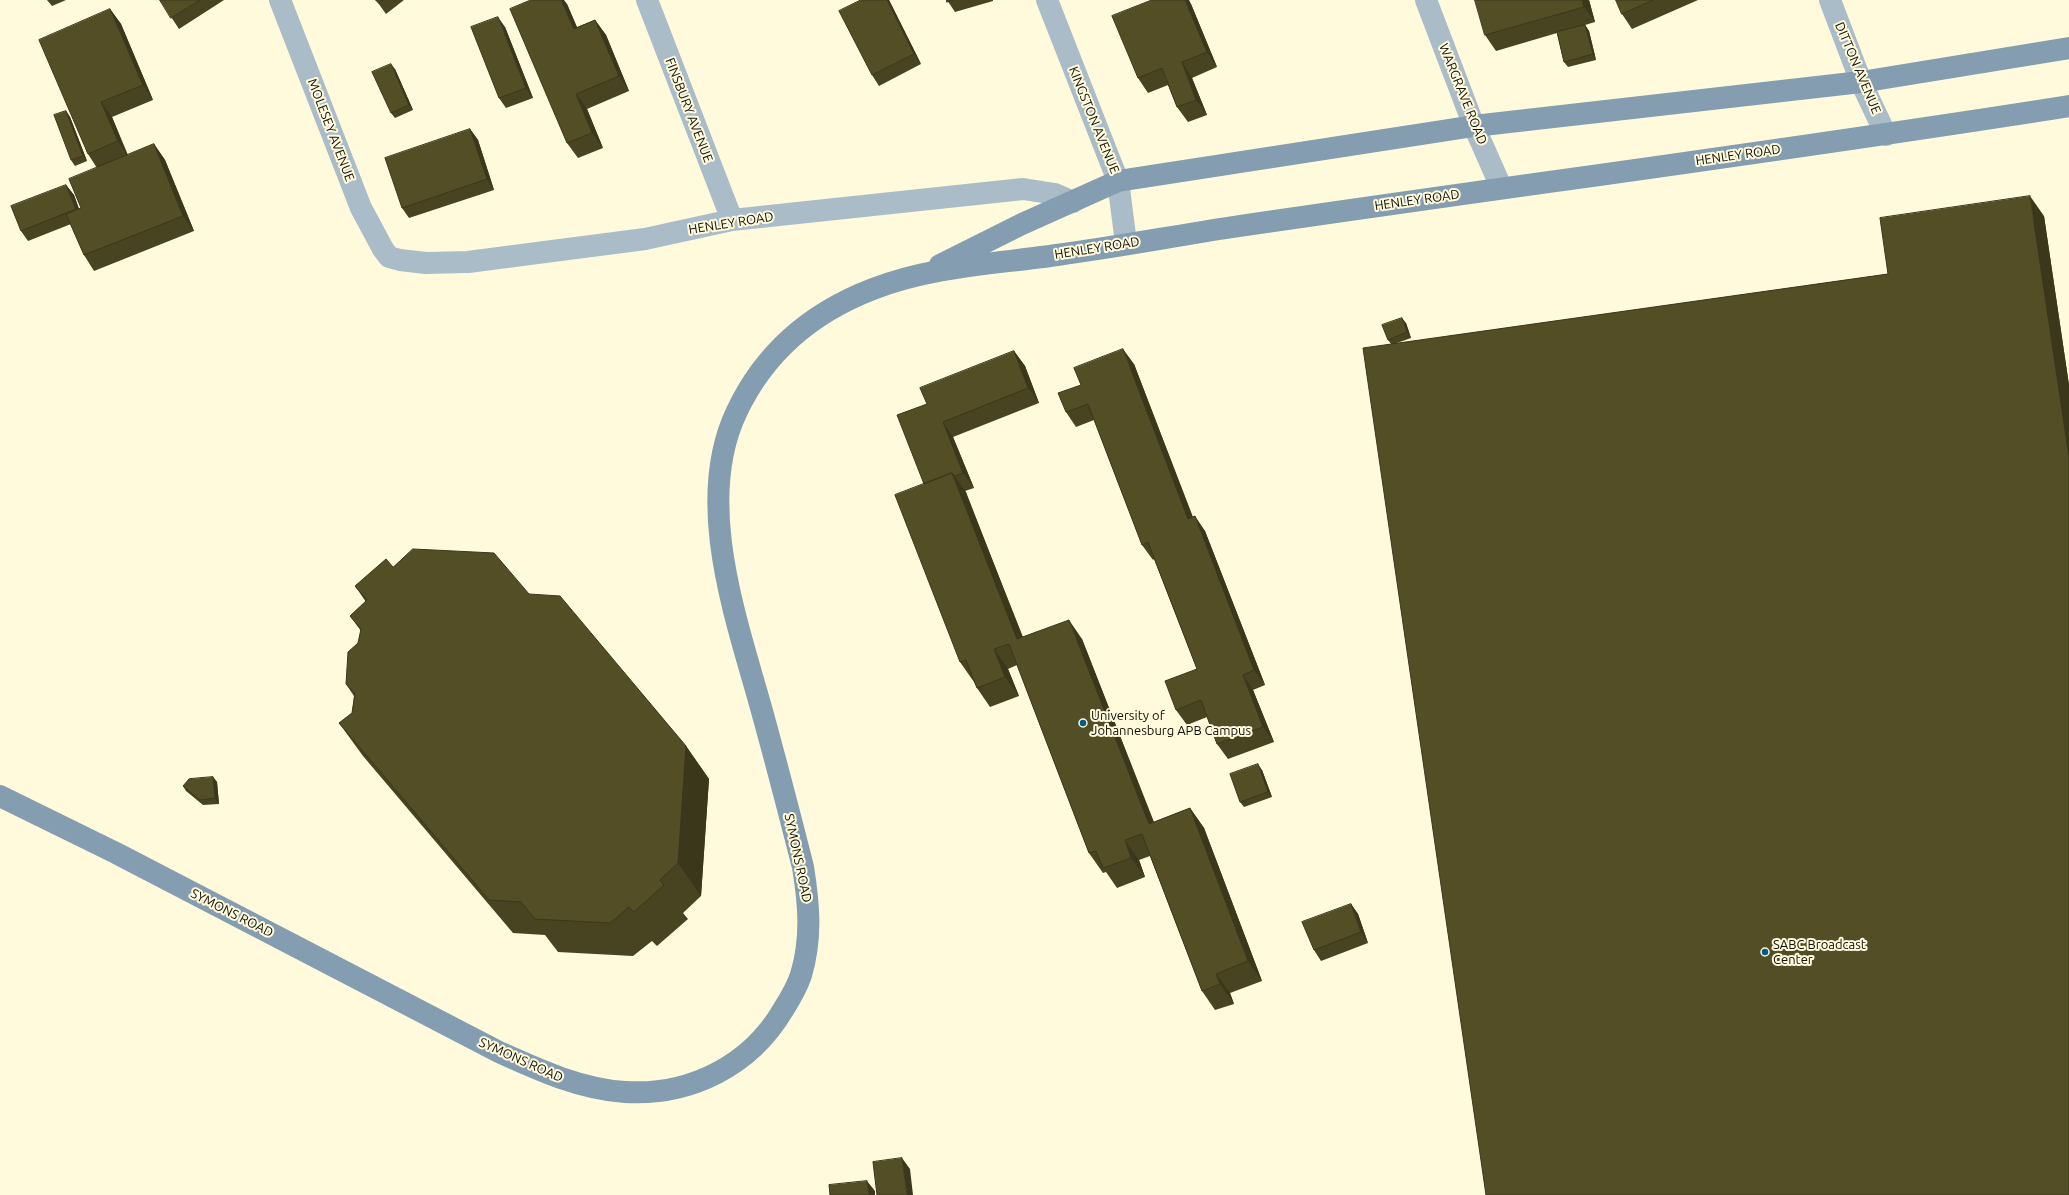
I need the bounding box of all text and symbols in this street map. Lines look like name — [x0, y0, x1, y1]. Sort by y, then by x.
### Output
street label: DITTON AVENUE — [1832, 20, 1884, 116]
street label: WARGRAVE ROAD — [1436, 41, 1490, 147]
street label: FINSBURY AVENUE — [662, 56, 716, 164]
street label: KINGSTON AVENUE — [1065, 64, 1123, 176]
street label: MOLESEY AVENUE — [304, 76, 358, 184]
street label: HENLEY ROAD — [1694, 141, 1782, 169]
street label: HENLEY ROAD — [1373, 186, 1461, 214]
street label: HENLEY ROAD — [687, 209, 775, 237]
street label: HENLEY ROAD — [1053, 234, 1141, 262]
place label: University of Johannesburg APB Campus — [1091, 708, 1251, 739]
marker: University of Johannesburg APB Campus — [1078, 718, 1088, 728]
street label: SYMONS ROAD — [781, 812, 815, 904]
street label: SYMONS ROAD — [188, 886, 276, 940]
place label: SABC Broadcast Center — [1773, 937, 1866, 968]
marker: SABC Broadcast Center — [1760, 947, 1770, 957]
street label: SYMONS ROAD — [477, 1034, 565, 1086]

